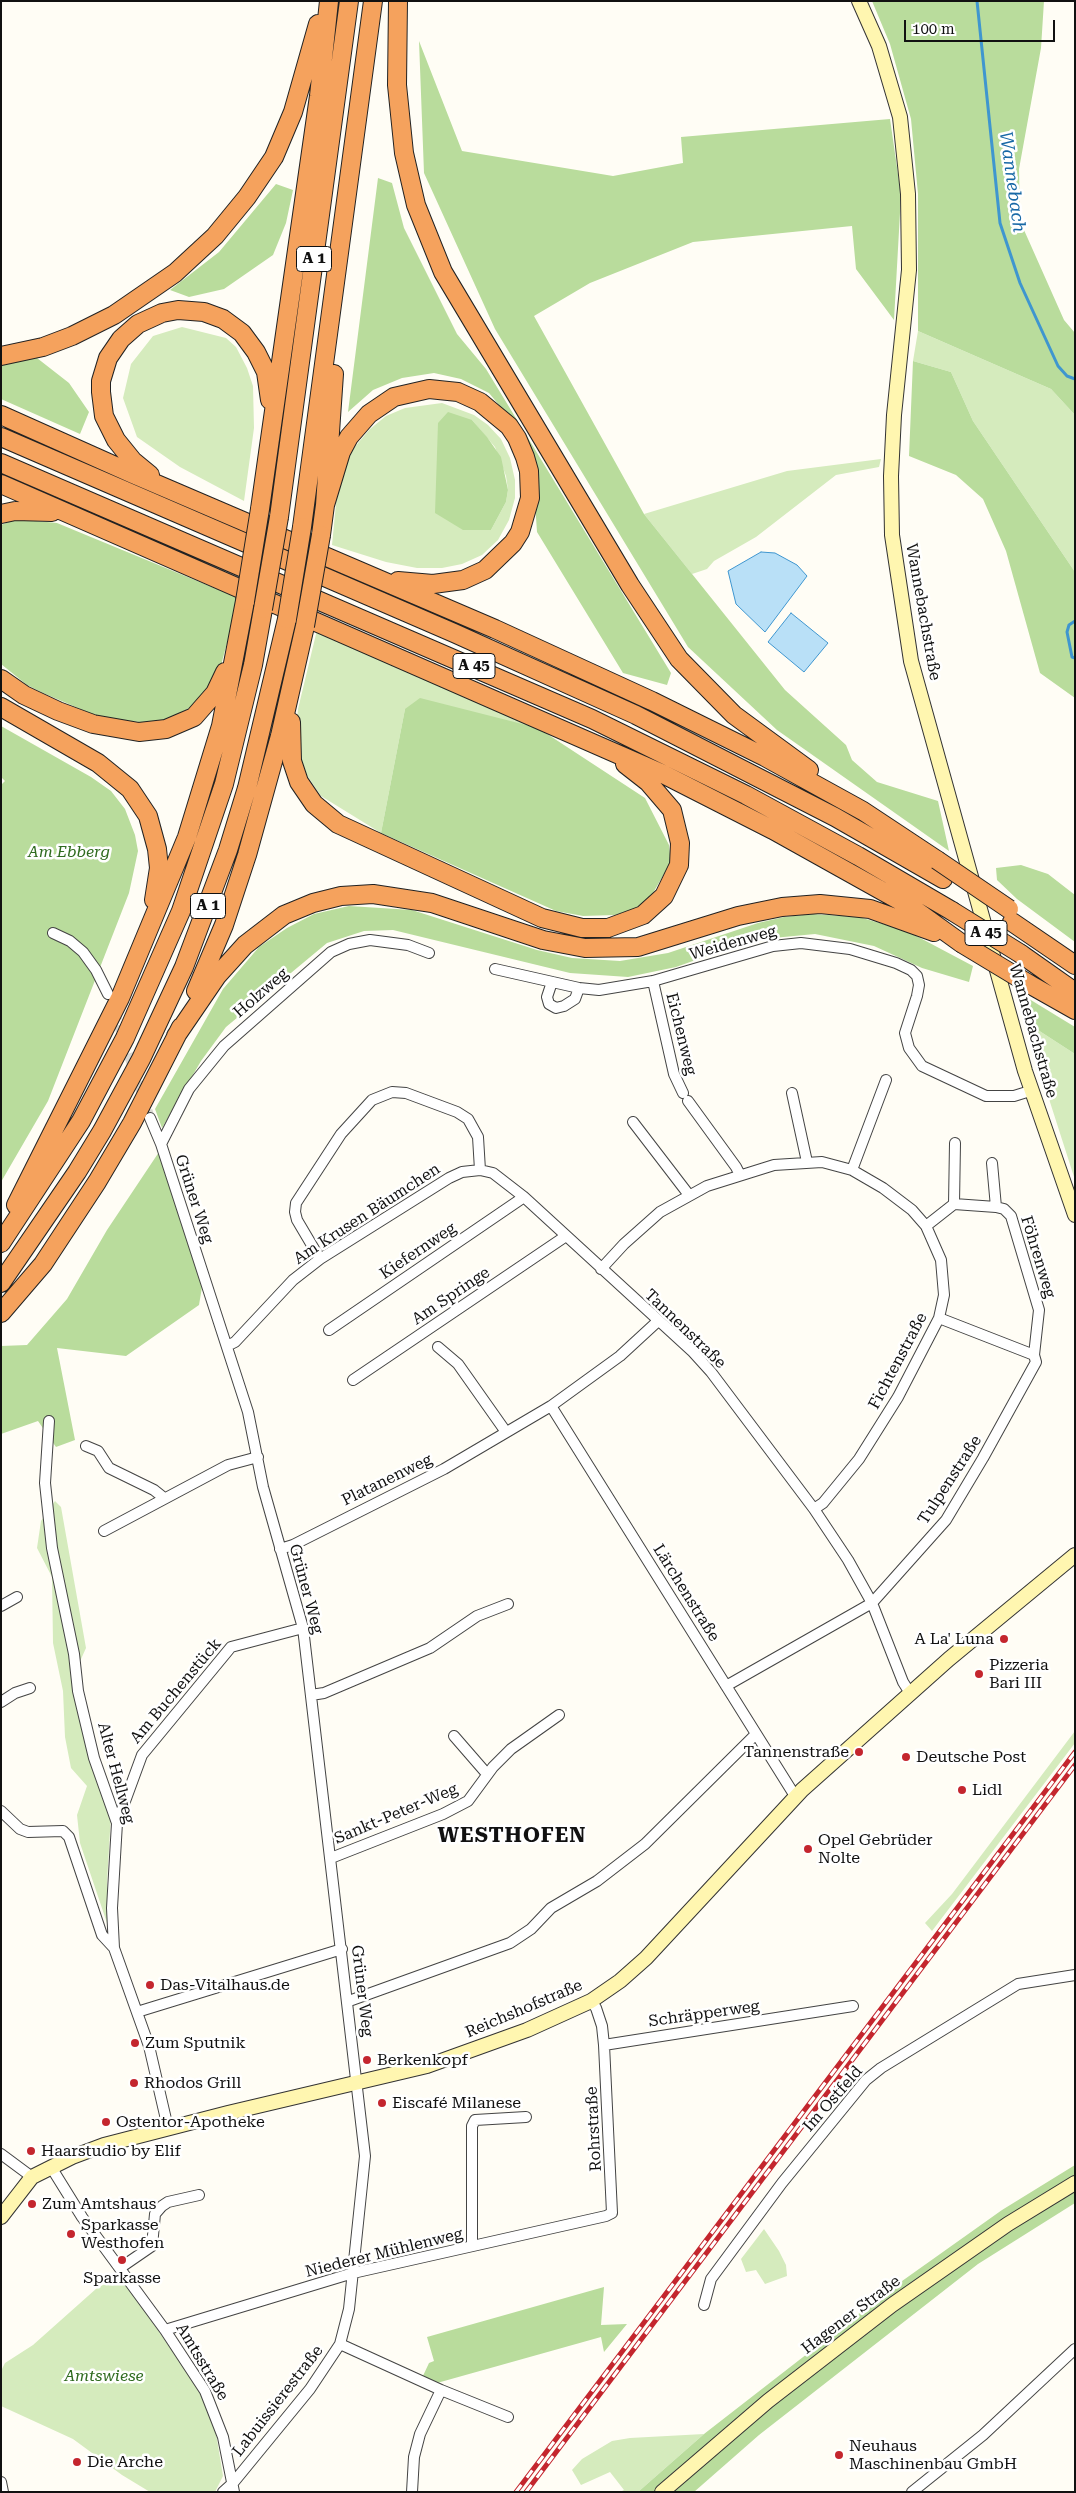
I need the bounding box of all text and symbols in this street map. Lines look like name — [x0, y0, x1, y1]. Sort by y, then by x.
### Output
scale bar — [906, 10, 1057, 42]
text: 100 m — [912, 20, 955, 38]
water label: Wannebach — [994, 130, 1030, 234]
road number: A 1 — [296, 246, 332, 272]
street label: Wannebachstraße — [901, 542, 945, 682]
road number: A 45 — [453, 654, 495, 678]
park label: Am Ebberg — [28, 842, 110, 862]
road number: A 1 — [190, 894, 226, 918]
road number: A 45 — [965, 920, 1007, 946]
street label: Weidenweg — [687, 921, 779, 965]
street label: Wannebachstraße — [1005, 962, 1061, 1100]
street label: Holzweg — [230, 964, 292, 1022]
street label: Eichenweg — [661, 991, 701, 1077]
street label: Grüner Weg — [171, 1152, 217, 1246]
street label: Am Krusen Bäumchen — [290, 1159, 444, 1269]
street label: Föhrenweg — [1016, 1214, 1060, 1300]
street label: Kiefernweg — [376, 1218, 460, 1284]
street label: Am Springe — [408, 1263, 494, 1329]
street label: Tannenstraße — [640, 1285, 730, 1373]
street label: Fichtenstraße — [865, 1310, 931, 1412]
street label: Tulpenstraße — [914, 1432, 986, 1528]
street label: Platanenweg — [339, 1450, 435, 1510]
street label: Lärchenstraße — [648, 1541, 724, 1645]
street label: Grüner Weg — [285, 1542, 327, 1636]
place label: A La' Luna — [914, 1629, 994, 1649]
marker: A La' Luna — [998, 1633, 1010, 1645]
street label: Am Buchenstück — [126, 1635, 226, 1747]
place label: Pizzeria Bari III — [989, 1655, 1049, 1693]
marker: Pizzeria Bari III — [973, 1668, 985, 1680]
street label: Alter Hellweg — [93, 1720, 139, 1826]
place label: Tannenstraße — [743, 1742, 849, 1762]
marker: Tannenstraße — [853, 1746, 865, 1758]
place label: Deutsche Post — [916, 1747, 1026, 1767]
marker: Deutsche Post — [900, 1751, 912, 1763]
street label: Sankt-Peter-Weg — [332, 1779, 460, 1849]
place label: Lidl — [972, 1780, 1002, 1800]
marker: Lidl — [956, 1784, 968, 1796]
district label: WESTHOFEN — [436, 1823, 588, 1849]
place label: Opel Gebrüder Nolte — [818, 1830, 933, 1868]
marker: Opel Gebrüder Nolte — [802, 1843, 814, 1855]
street label: Grüner Weg — [347, 1944, 377, 2038]
place label: Das-Vitalhaus.de — [160, 1975, 290, 1995]
street label: Reichshofstraße — [463, 1976, 585, 2042]
marker: Das-Vitalhaus.de — [144, 1979, 156, 1991]
street label: Schräpperweg — [647, 1997, 761, 2031]
place label: Zum Sputnik — [145, 2033, 246, 2053]
marker: Zum Sputnik — [129, 2037, 141, 2049]
place label: Berkenkopf — [377, 2050, 468, 2070]
marker: Berkenkopf — [361, 2054, 373, 2066]
street label: Im Ostfeld — [799, 2062, 867, 2136]
place label: Rhodos Grill — [144, 2073, 241, 2093]
marker: Rhodos Grill — [128, 2077, 140, 2089]
street label: Rohrstraße — [582, 2086, 606, 2172]
place label: Eiscafé Milanese — [392, 2093, 521, 2113]
marker: Eiscafé Milanese — [376, 2097, 388, 2109]
place label: Ostentor-Apotheke — [116, 2112, 265, 2132]
marker: Ostentor-Apotheke — [100, 2116, 112, 2128]
place label: Haarstudio by Elif — [41, 2141, 181, 2161]
marker: Haarstudio by Elif — [25, 2145, 37, 2157]
place label: Zum Amtshaus — [42, 2194, 156, 2214]
marker: Zum Amtshaus — [26, 2198, 38, 2210]
place label: Sparkasse Westhofen — [81, 2215, 164, 2253]
street label: Niederer Mühlenweg — [303, 2224, 465, 2282]
marker: Sparkasse Westhofen — [65, 2228, 77, 2240]
marker: Sparkasse — [116, 2254, 128, 2266]
place label: Sparkasse — [83, 2268, 161, 2288]
street label: Hagener Straße — [798, 2272, 904, 2358]
street label: Amtsstraße — [171, 2320, 233, 2404]
street label: Labuissierestraße — [229, 2342, 327, 2460]
park label: Amtswiese — [64, 2366, 144, 2386]
place label: Neuhaus Maschinenbau GmbH — [849, 2436, 1017, 2474]
marker: Neuhaus Maschinenbau GmbH — [833, 2449, 845, 2461]
place label: Die Arche — [87, 2452, 163, 2472]
marker: Die Arche — [71, 2456, 83, 2468]

